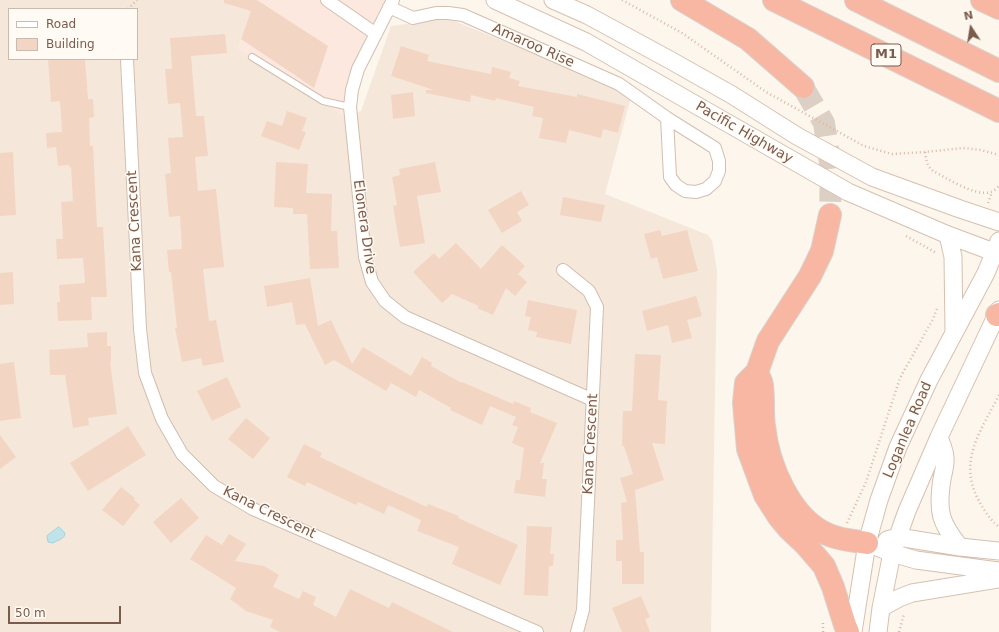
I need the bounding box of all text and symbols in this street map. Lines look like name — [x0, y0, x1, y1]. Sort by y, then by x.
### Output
legend — [8, 8, 138, 60]
north arrow — [951, 8, 991, 48]
text: N — [963, 8, 974, 23]
text: Road — [46, 17, 76, 31]
street label: Amaroo Rise — [489, 20, 577, 72]
text: Building — [46, 37, 95, 51]
road number: M1 — [871, 44, 901, 66]
street label: Pacific Highway — [692, 98, 796, 168]
street label: Kana Crescent — [124, 170, 146, 272]
street label: Elonera Drive — [349, 179, 379, 275]
street label: Loganlea Road — [880, 379, 936, 481]
street label: Kana Crescent — [580, 393, 602, 495]
street label: Kana Crescent — [220, 483, 318, 543]
scale bar — [10, 598, 123, 624]
text: 50 m — [15, 606, 46, 620]

